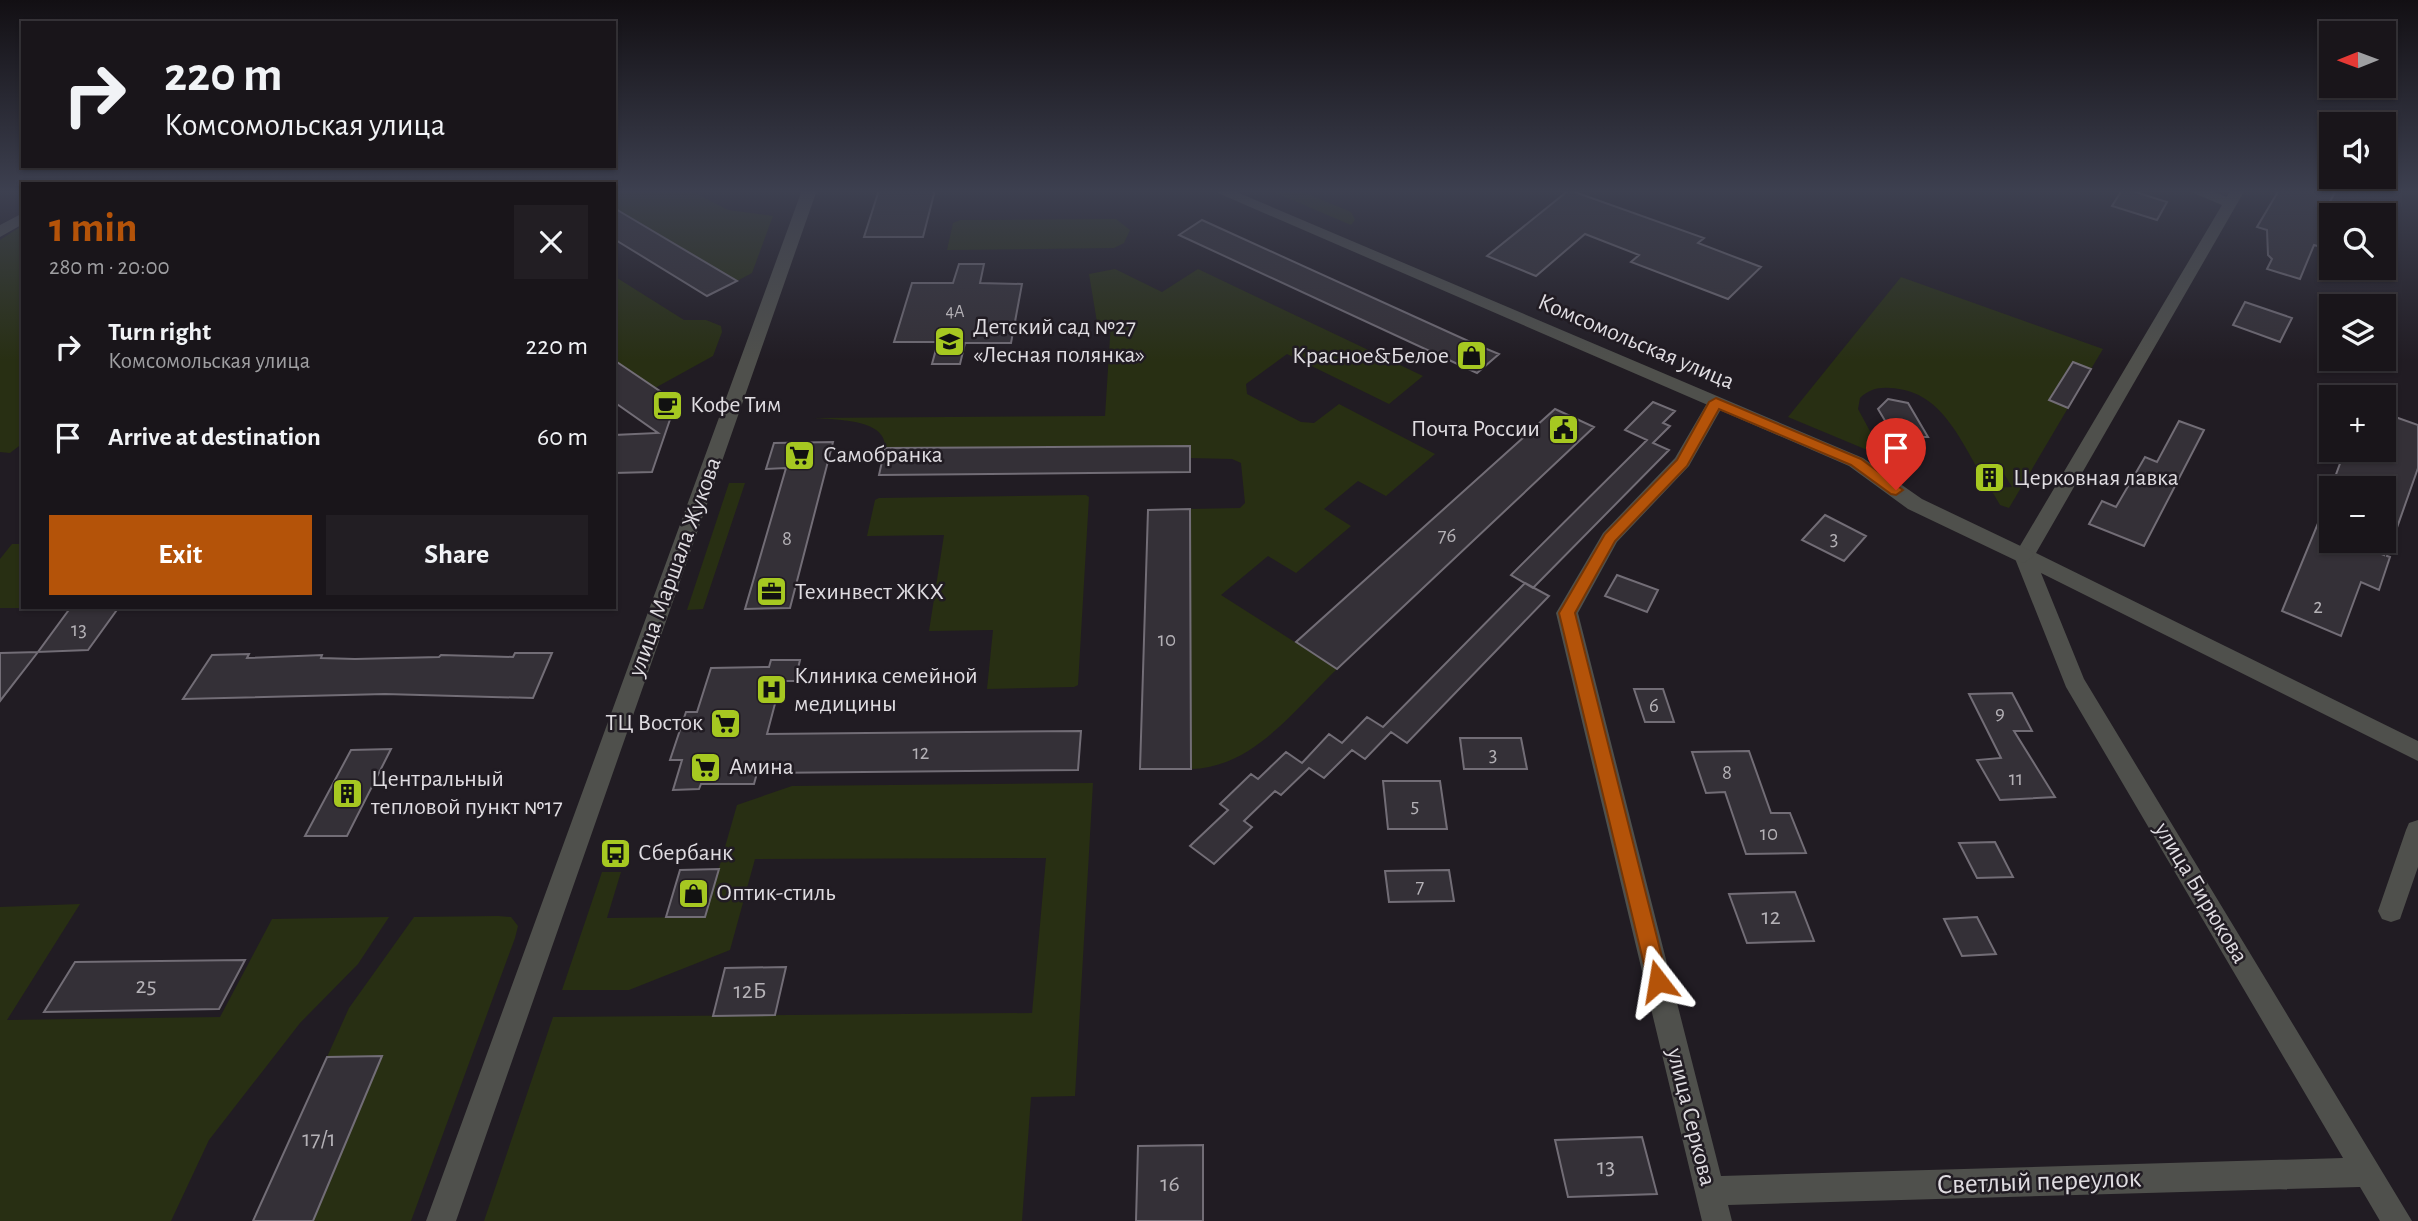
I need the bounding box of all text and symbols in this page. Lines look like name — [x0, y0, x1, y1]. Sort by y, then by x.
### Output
north arrow — [2319, 21, 2396, 98]
map controls — [2319, 21, 2396, 553]
icon: right — [49, 49, 140, 140]
text: 220 m — [164, 51, 283, 100]
text: Комсомольская улица — [164, 109, 445, 141]
button: sound — [2319, 112, 2396, 189]
button: search — [2319, 203, 2396, 280]
button: close — [514, 205, 588, 279]
text: 1 min — [49, 207, 138, 249]
text: 280 m · 20:00 — [49, 256, 170, 279]
street label: Комсомольская улица — [1534, 290, 1738, 394]
button: layers — [2319, 294, 2396, 371]
house number: 4А — [945, 303, 965, 321]
place label: Детский сад №27 «Лесная полянка» — [973, 315, 1145, 367]
text: Turn right — [108, 319, 211, 345]
school or university icon: Детский сад №27 «Лесная полянка» — [933, 324, 967, 358]
icon: right — [49, 328, 87, 366]
text: 220 m — [526, 333, 588, 359]
shop icon: Красное&Белое — [1455, 339, 1489, 373]
place label: Красное&Белое — [1292, 344, 1449, 368]
text: Комсомольская улица — [108, 350, 310, 373]
button: + — [2319, 385, 2396, 462]
cafe icon: Кофе Тим — [650, 388, 684, 422]
place label: Кофе Тим — [690, 393, 782, 417]
public building icon: Почта России — [1546, 412, 1580, 446]
place label: Почта России — [1411, 417, 1540, 441]
pin — [1866, 418, 1926, 490]
icon: arrive — [49, 419, 87, 457]
text: Arrive at destination — [108, 424, 321, 450]
text: 60 m — [537, 424, 588, 450]
icon: arrive — [1877, 429, 1915, 467]
supermarket icon: Самобранка — [783, 438, 817, 472]
place label: Самобранка — [823, 443, 943, 467]
street label: улица Маршала Жукова — [624, 454, 726, 681]
building icon: Церковная лавка — [1973, 461, 2007, 495]
place label: Церковная лавка — [2013, 466, 2179, 490]
button: − — [2319, 476, 2396, 553]
button: Exit — [49, 515, 312, 595]
button: Share — [326, 515, 588, 595]
house number: 76 — [1438, 525, 1456, 546]
house number: 8 — [782, 528, 792, 549]
house number: 3 — [1830, 528, 1838, 549]
office icon: Техинвест ЖКХ — [755, 575, 789, 609]
place label: Техинвест ЖКХ — [795, 580, 944, 604]
house number: 2 — [2313, 596, 2323, 617]
house number: 13 — [71, 619, 87, 640]
house number: 10 — [1158, 629, 1176, 650]
place label: Клиника семейной медицины — [794, 664, 978, 716]
hospital icon: Клиника семейной медицины — [754, 673, 788, 707]
house number: 6 — [1649, 695, 1659, 716]
house number: 9 — [1995, 702, 2005, 723]
supermarket icon: ТЦ Восток — [709, 706, 743, 740]
place label: ТЦ Восток — [606, 711, 703, 735]
house number: 12 — [913, 742, 929, 763]
house number: 3 — [1489, 744, 1497, 765]
supermarket icon: Амина — [689, 750, 723, 784]
place label: Амина — [729, 755, 794, 779]
house number: 8 — [1722, 762, 1732, 783]
place label: Центральный тепловой пункт №17 — [370, 767, 563, 819]
house number: 11 — [2009, 768, 2023, 789]
building icon: Центральный тепловой пункт №17 — [331, 776, 365, 810]
house number: 5 — [1411, 795, 1419, 816]
street label: улица Бирюкова — [2149, 818, 2252, 967]
house number: 10 — [1760, 823, 1778, 844]
bus stop icon: Сбербанк — [598, 836, 632, 870]
place label: Сбербанк — [638, 841, 733, 865]
shop icon: Оптик-стиль — [676, 876, 710, 910]
house number: 7 — [1416, 876, 1425, 897]
place label: Оптик-стиль — [716, 881, 835, 905]
house number: 12 — [1761, 905, 1781, 929]
position arrow — [1621, 944, 1695, 1018]
house number: 25 — [136, 974, 156, 998]
house number: 12Б — [734, 979, 766, 1003]
street label: улица Серкова — [1662, 1045, 1720, 1188]
house number: 17/1 — [302, 1127, 336, 1151]
house number: 13 — [1597, 1155, 1615, 1179]
street label: Светлый переулок — [1936, 1164, 2142, 1200]
house number: 16 — [1160, 1172, 1180, 1196]

